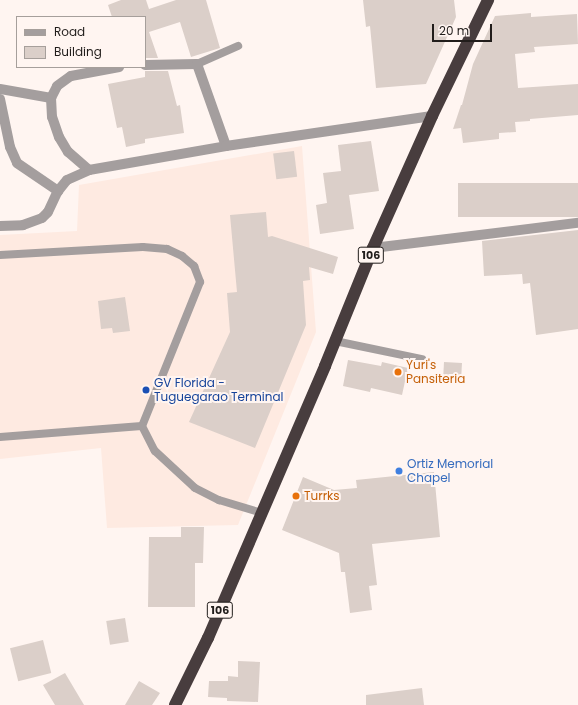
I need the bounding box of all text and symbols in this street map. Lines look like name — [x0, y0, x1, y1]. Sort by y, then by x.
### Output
legend — [16, 16, 146, 68]
scale bar — [434, 16, 494, 42]
text: 20 m — [439, 22, 469, 39]
text: Road — [54, 23, 85, 40]
text: Building — [54, 43, 102, 60]
road number: 106 — [357, 246, 385, 264]
place label: Yuri's Pansiteria — [406, 358, 465, 386]
marker: Yuri's Pansiteria — [393, 367, 403, 377]
place label: GV Florida - Tuguegarao Terminal — [154, 376, 284, 404]
marker: GV Florida - Tuguegarao Terminal — [141, 385, 151, 395]
place label: Ortiz Memorial Chapel — [407, 457, 493, 485]
marker: Ortiz Memorial Chapel — [394, 466, 404, 476]
place label: Turrks — [304, 489, 340, 503]
marker: Turrks — [291, 491, 301, 501]
road number: 106 — [206, 601, 234, 619]

